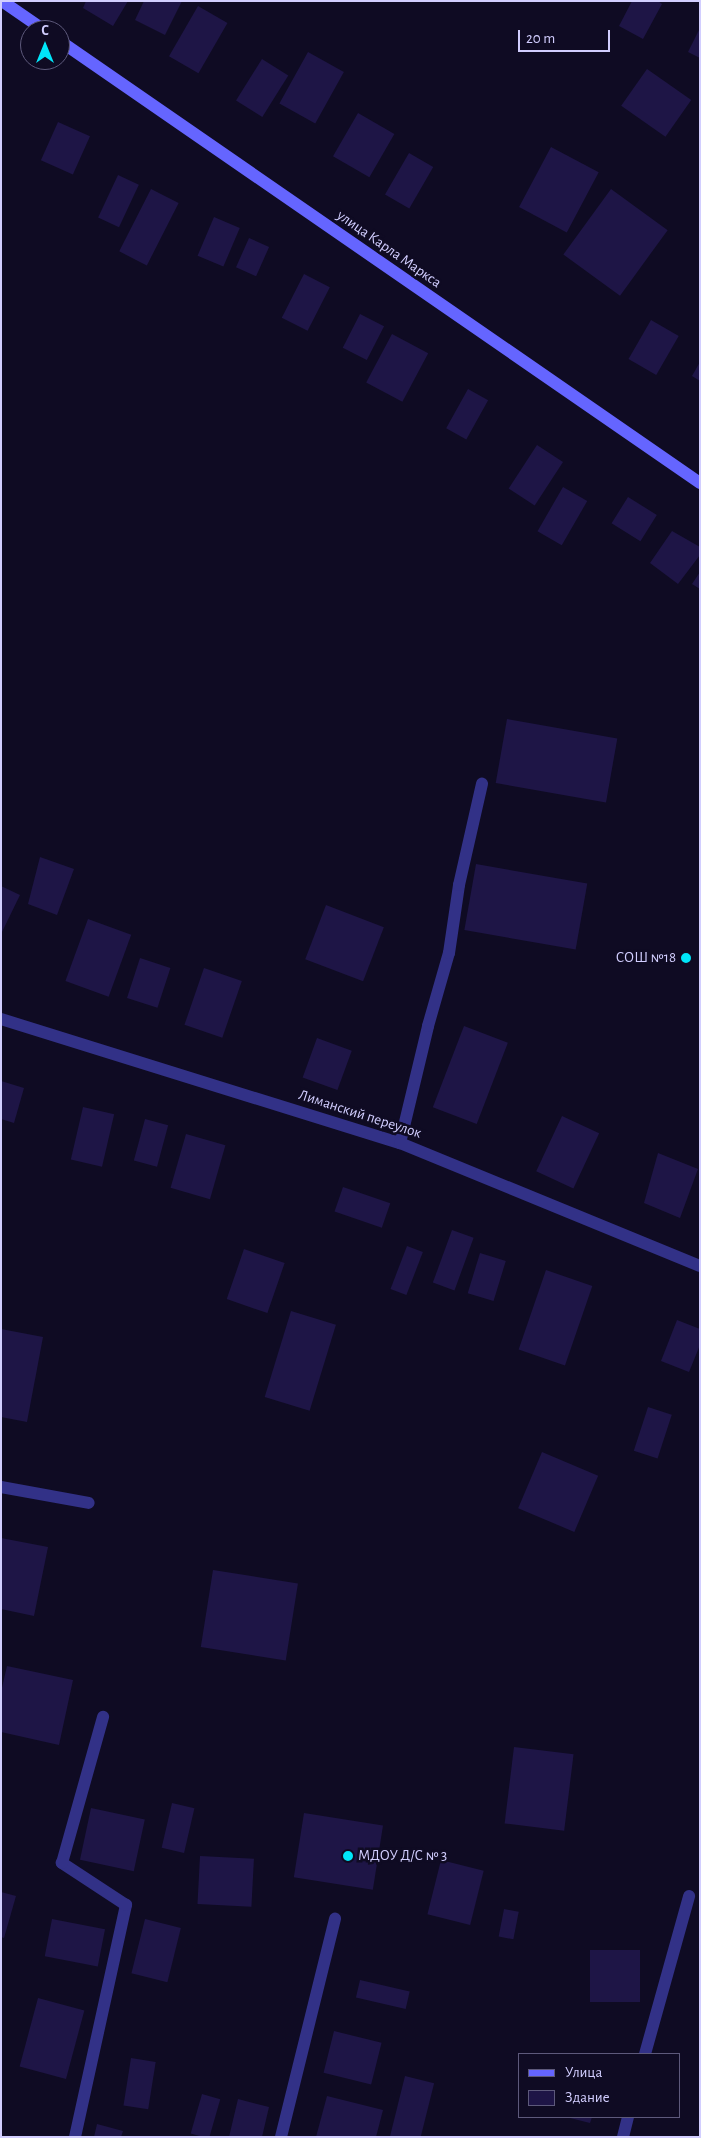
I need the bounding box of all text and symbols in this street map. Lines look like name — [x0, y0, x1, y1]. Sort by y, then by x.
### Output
north arrow — [20, 20, 70, 70]
scale bar — [521, 20, 614, 52]
text: С — [41, 24, 49, 38]
text: 20 m — [526, 31, 555, 46]
street label: улица Карла Маркса — [333, 206, 445, 292]
place label: СОШ №18 — [616, 949, 676, 967]
marker: СОШ №18 — [680, 952, 692, 964]
street label: Лиманский переулок — [296, 1086, 424, 1142]
place label: МДОУ Д/С № 3 — [358, 1847, 447, 1865]
marker: МДОУ Д/С № 3 — [342, 1850, 354, 1862]
legend — [518, 2053, 681, 2118]
text: Улица — [565, 2065, 602, 2080]
text: Здание — [565, 2090, 610, 2105]

